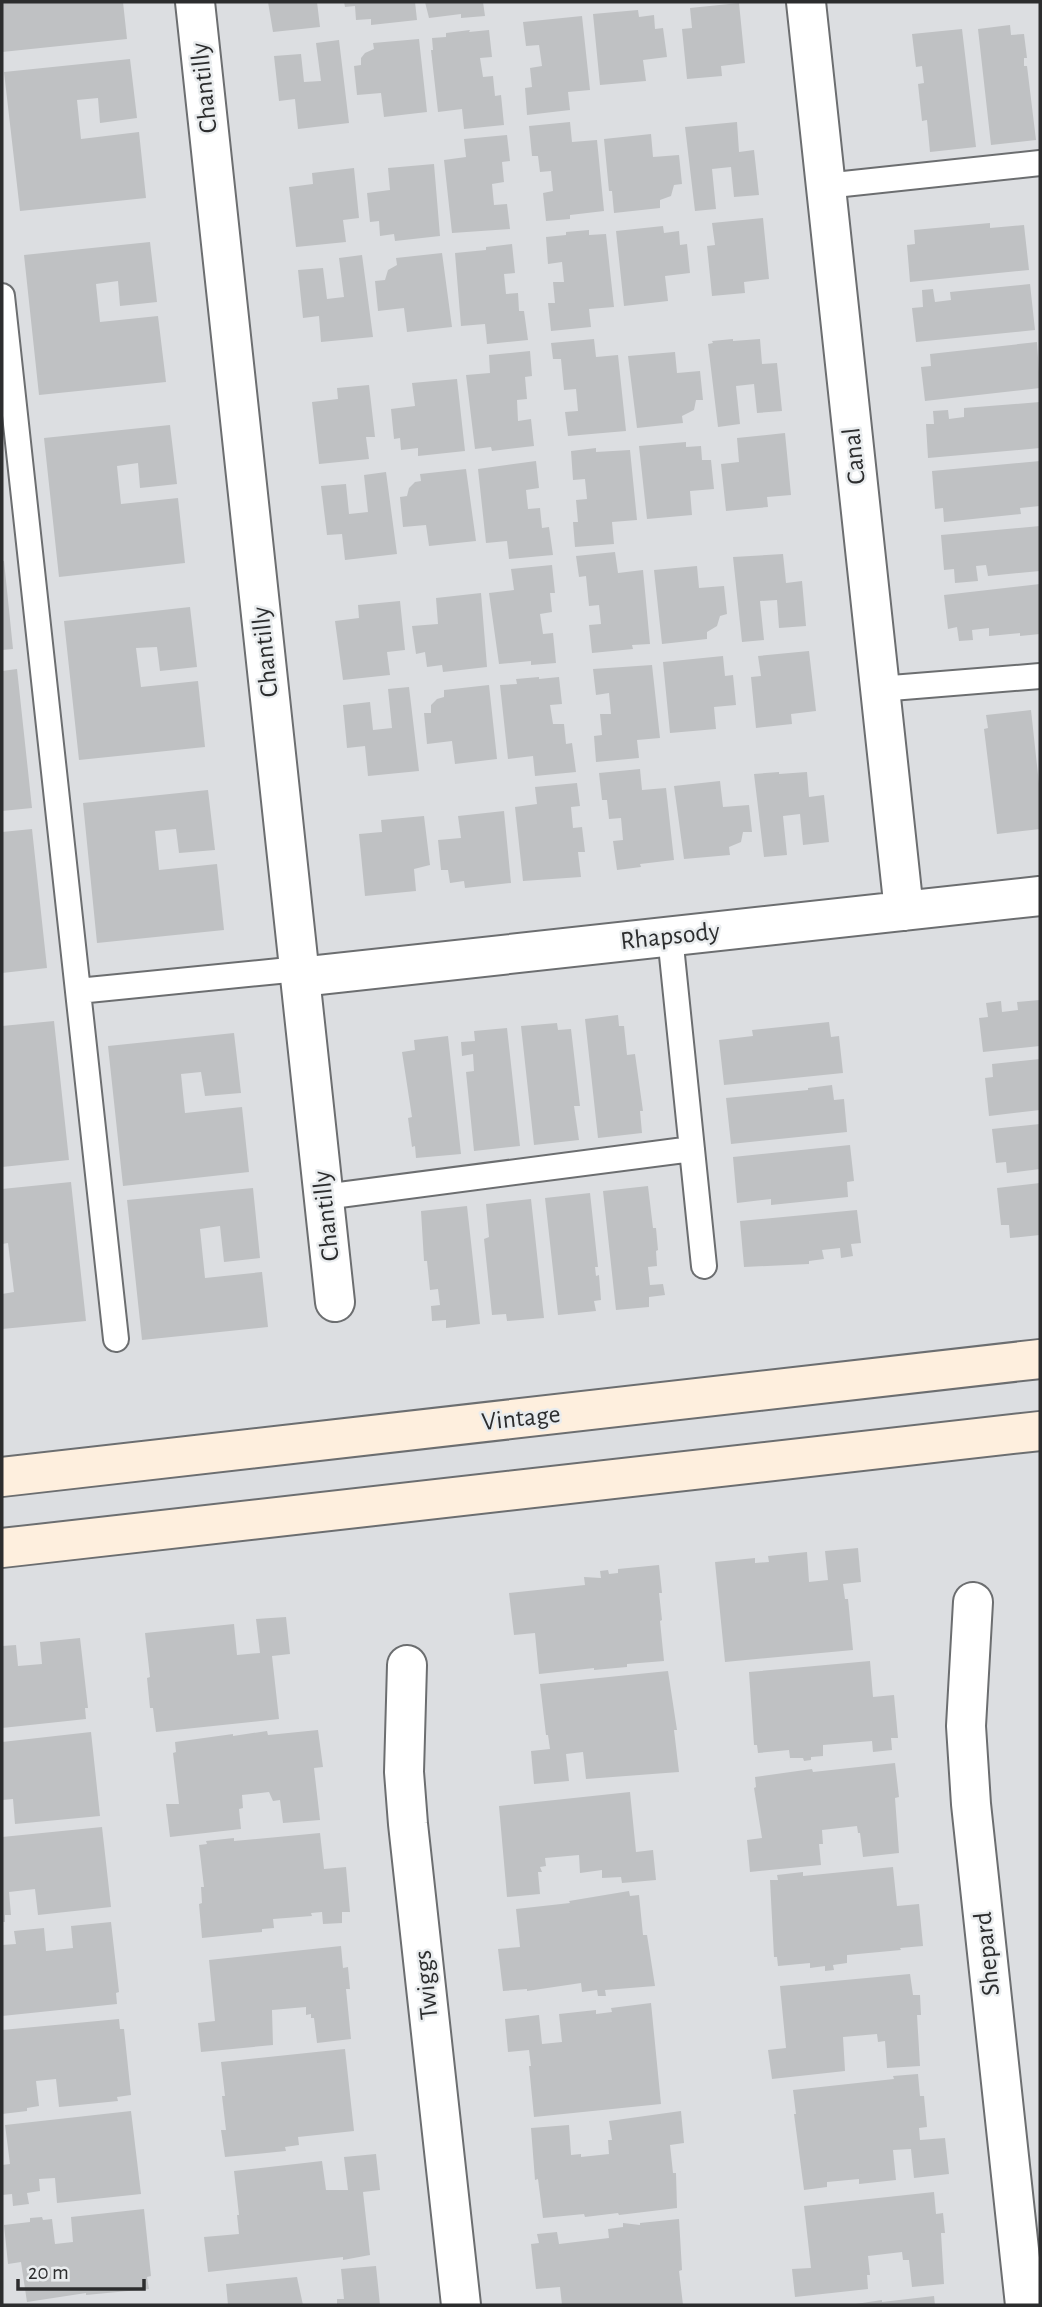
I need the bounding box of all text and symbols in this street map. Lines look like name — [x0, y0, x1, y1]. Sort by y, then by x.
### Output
street label: Chantilly — [186, 42, 222, 134]
street label: Canal — [838, 426, 870, 486]
street label: Chantilly — [247, 606, 283, 698]
street label: Rhapsody — [619, 918, 721, 954]
street label: Chantilly — [308, 1170, 344, 1262]
street label: Vintage — [480, 1401, 562, 1435]
street label: Shepard — [970, 1911, 1004, 1997]
street label: Twiggs — [409, 1949, 443, 2021]
scale bar — [18, 2248, 144, 2292]
text: 20 m — [28, 2262, 69, 2283]

